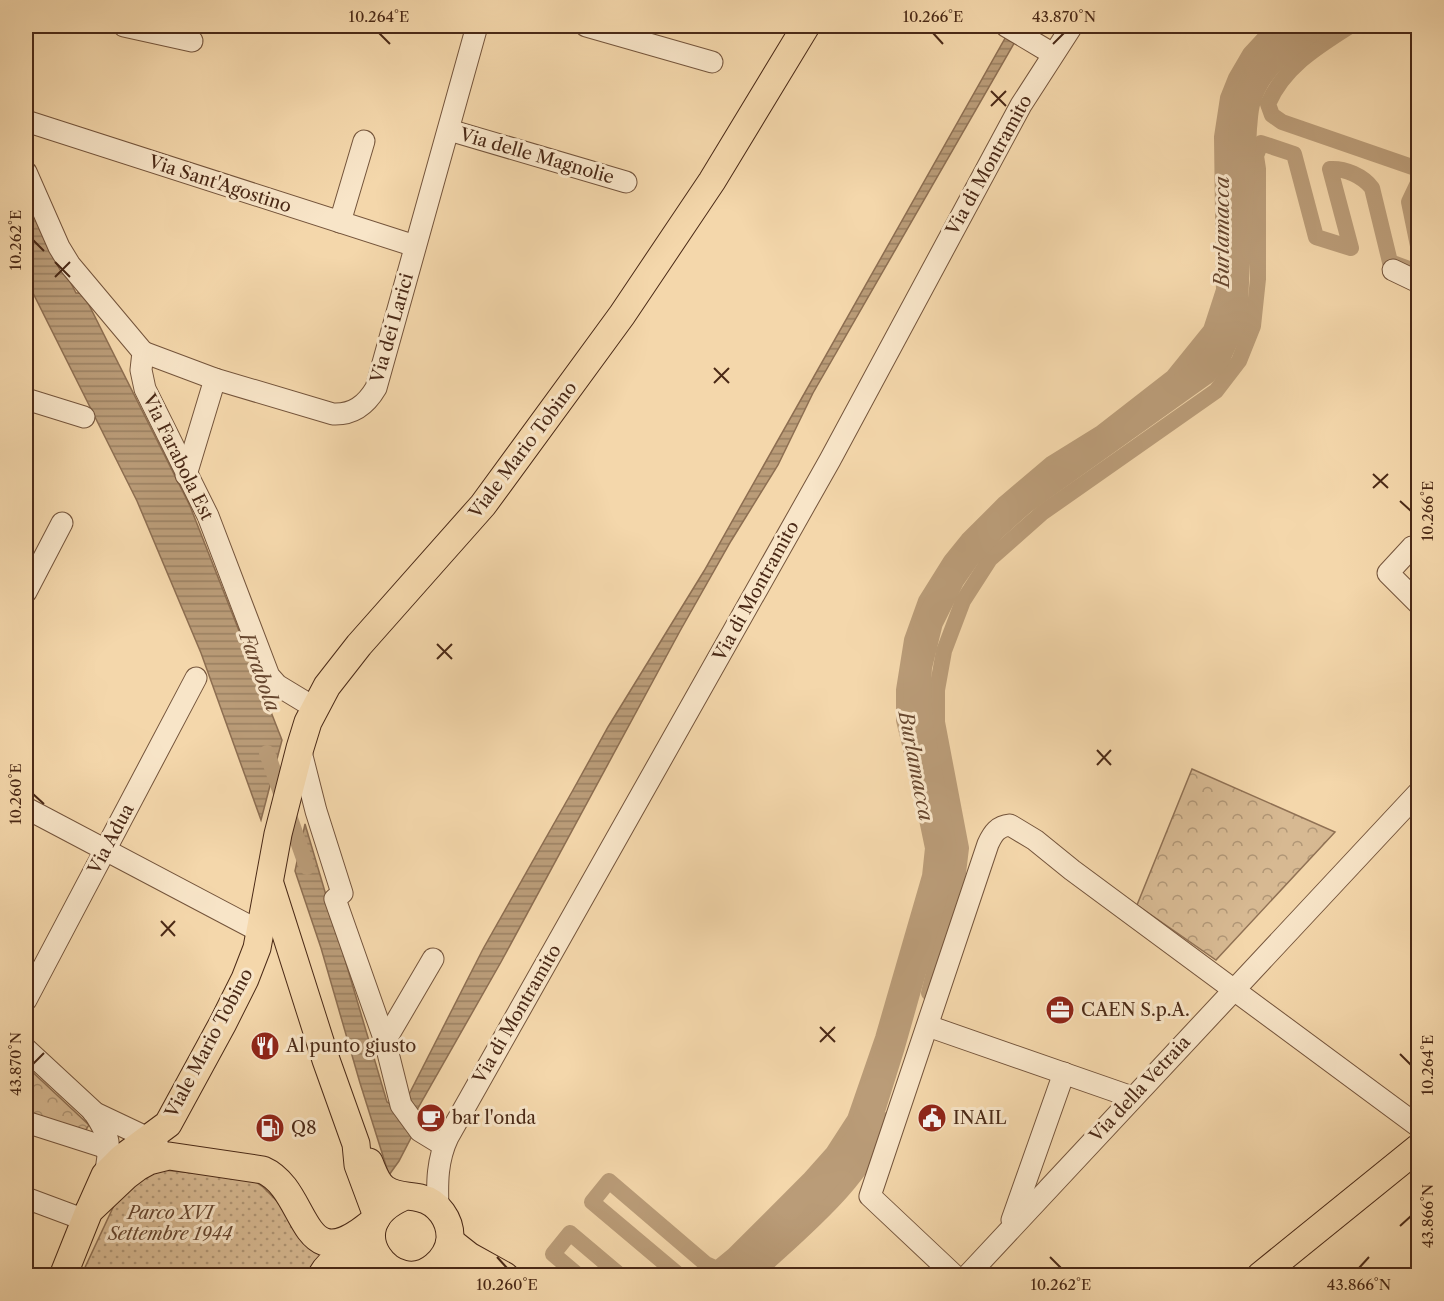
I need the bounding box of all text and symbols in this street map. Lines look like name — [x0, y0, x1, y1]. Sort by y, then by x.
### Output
text: 10.264°E — [349, 7, 409, 26]
text: 10.266°E — [903, 7, 963, 26]
text: 43.870°N — [1032, 7, 1096, 26]
street label: Via di Montramito — [941, 91, 1037, 240]
street label: Via delle Magnolie — [456, 123, 617, 189]
street label: Via Sant'Agostino — [145, 150, 294, 217]
water label: Burlamacca — [1210, 176, 1234, 290]
text: 10.262°E — [6, 210, 25, 270]
street label: Via dei Larici — [366, 270, 418, 386]
street label: Viale Mario Tobino — [464, 377, 582, 524]
street label: Via Farabola Est — [137, 389, 218, 524]
text: 10.266°E — [1418, 481, 1437, 541]
street label: Via di Montramito — [708, 517, 804, 666]
water label: Farabola — [234, 627, 285, 715]
water label: Burlamacca — [893, 707, 938, 823]
text: 10.260°E — [6, 763, 25, 825]
street label: Via Adua — [83, 800, 139, 879]
street label: Via di Montramito — [468, 941, 566, 1088]
street label: Viale Mario Tobino — [160, 965, 258, 1122]
office icon: CAEN S.p.A. — [1044, 994, 1076, 1026]
place label: CAEN S.p.A. — [1081, 999, 1190, 1021]
restaurant icon: Al punto giusto — [249, 1030, 281, 1062]
street label: Via della Vetraia — [1084, 1031, 1195, 1148]
text: 43.870°N — [6, 1032, 25, 1096]
place label: Al punto giusto — [285, 1035, 416, 1057]
text: 10.264°E — [1418, 1035, 1437, 1095]
cafe icon: bar l'onda — [415, 1102, 447, 1134]
public building icon: INAIL — [916, 1102, 948, 1134]
place label: bar l'onda — [452, 1107, 537, 1129]
place label: INAIL — [953, 1107, 1007, 1129]
fuel station icon: Q8 — [254, 1112, 286, 1144]
place label: Q8 — [291, 1117, 317, 1139]
text: 43.866°N — [1418, 1184, 1437, 1248]
park label: Parco XVI Settembre 1944 — [107, 1202, 233, 1245]
text: 10.260°E — [476, 1275, 538, 1294]
text: 10.262°E — [1031, 1275, 1091, 1294]
text: 43.866°N — [1327, 1275, 1391, 1294]

